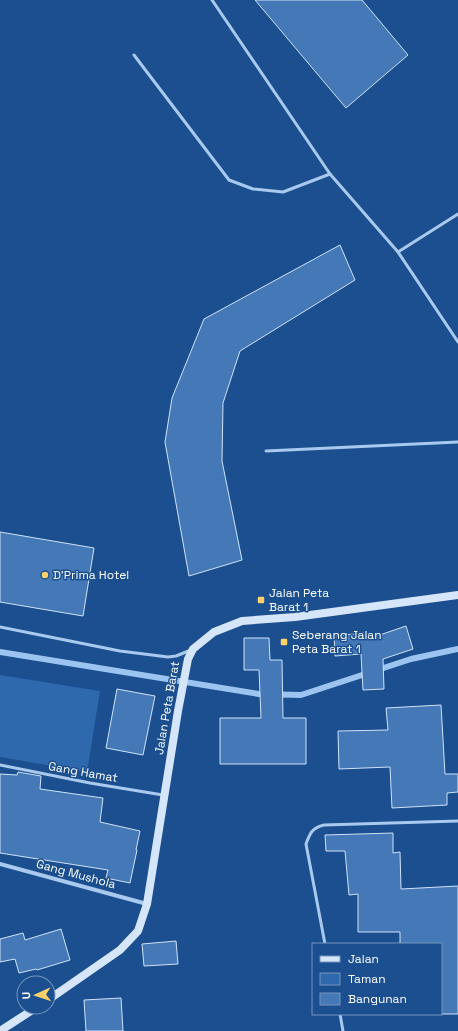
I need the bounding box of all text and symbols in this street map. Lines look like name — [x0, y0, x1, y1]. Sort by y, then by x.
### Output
place label: D'Prima Hotel — [53, 567, 129, 583]
marker: D'Prima Hotel — [40, 570, 50, 580]
place label: Jalan Peta Barat 1 — [269, 585, 329, 615]
marker: Jalan Peta Barat 1 — [256, 595, 266, 605]
place label: Seberang Jalan Peta Barat 1 — [292, 627, 382, 657]
marker: Seberang Jalan Peta Barat 1 — [279, 637, 289, 647]
street label: Jalan Peta Barat — [151, 660, 183, 756]
street label: Gang Hamat — [47, 758, 119, 786]
street label: Gang Mushola — [35, 856, 118, 892]
legend — [312, 943, 442, 1015]
text: Jalan — [348, 951, 379, 967]
text: Taman — [348, 971, 385, 987]
north arrow — [16, 975, 56, 1015]
text: U — [19, 991, 33, 1000]
text: Bangunan — [348, 991, 407, 1007]

